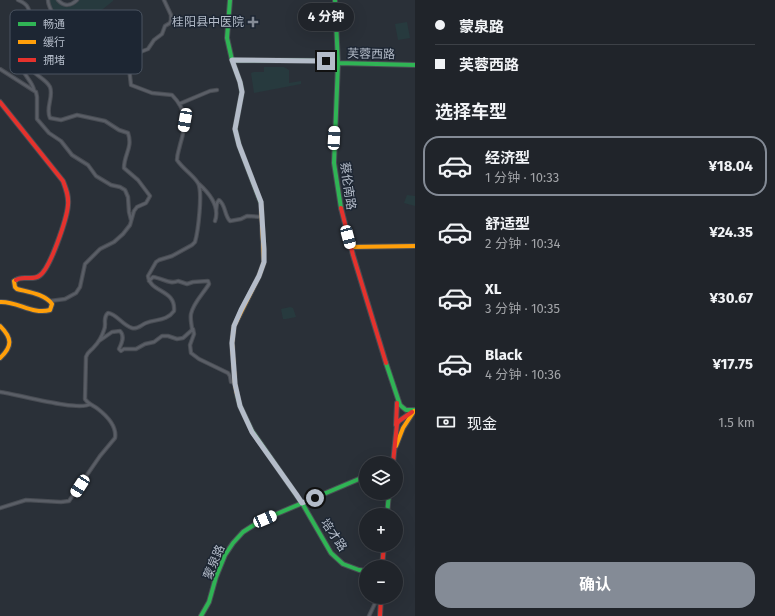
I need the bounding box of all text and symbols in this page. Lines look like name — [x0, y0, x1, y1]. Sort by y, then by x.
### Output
callout: 4 分钟 — [298, 3, 354, 31]
text: 4 分钟 — [308, 9, 344, 24]
legend — [10, 10, 142, 74]
place label: 桂阳县中医院 — [172, 15, 244, 29]
marker: 桂阳县中医院 — [247, 16, 259, 28]
text: 畅通 — [43, 18, 65, 31]
text: 蒙泉路 — [459, 18, 504, 36]
text: 缓行 — [43, 36, 65, 49]
street label: 芙蓉西路 — [347, 47, 395, 61]
route end — [317, 52, 335, 70]
text: 拥堵 — [43, 54, 65, 67]
text: 芙蓉西路 — [459, 56, 519, 74]
text: 选择车型 — [435, 101, 507, 123]
car — [177, 107, 193, 133]
car — [327, 126, 341, 150]
icon: car — [437, 148, 473, 184]
text: 经济型 — [485, 149, 530, 167]
text: ¥18.04 — [709, 157, 753, 175]
street label: 蔡伦南路 — [338, 161, 358, 211]
text: 1 分钟 · 10:33 — [485, 170, 559, 185]
icon: car — [437, 214, 473, 250]
text: 舒适型 — [485, 215, 530, 233]
text: ¥24.35 — [709, 223, 753, 241]
car — [339, 224, 357, 250]
text: 2 分钟 · 10:34 — [485, 236, 560, 251]
icon: car — [437, 280, 473, 316]
text: XL — [485, 280, 501, 298]
text: ¥30.67 — [710, 289, 753, 307]
text: 3 分钟 · 10:35 — [485, 301, 560, 316]
icon: car — [437, 346, 473, 382]
text: Black — [485, 346, 522, 364]
text: ¥17.75 — [712, 355, 753, 373]
text: 4 分钟 · 10:36 — [485, 367, 561, 382]
icon: cash — [435, 411, 457, 433]
text: 现金 — [467, 415, 497, 433]
text: 1.5 km — [718, 415, 755, 430]
map controls — [359, 456, 403, 604]
button: layers — [359, 456, 403, 500]
car — [68, 473, 92, 499]
route start — [306, 489, 324, 507]
button: + — [359, 508, 403, 552]
car — [252, 509, 278, 529]
street label: 培才路 — [318, 516, 350, 554]
street label: 蒙泉路 — [201, 543, 227, 581]
button: − — [359, 560, 403, 604]
button: 确认 — [435, 562, 755, 608]

